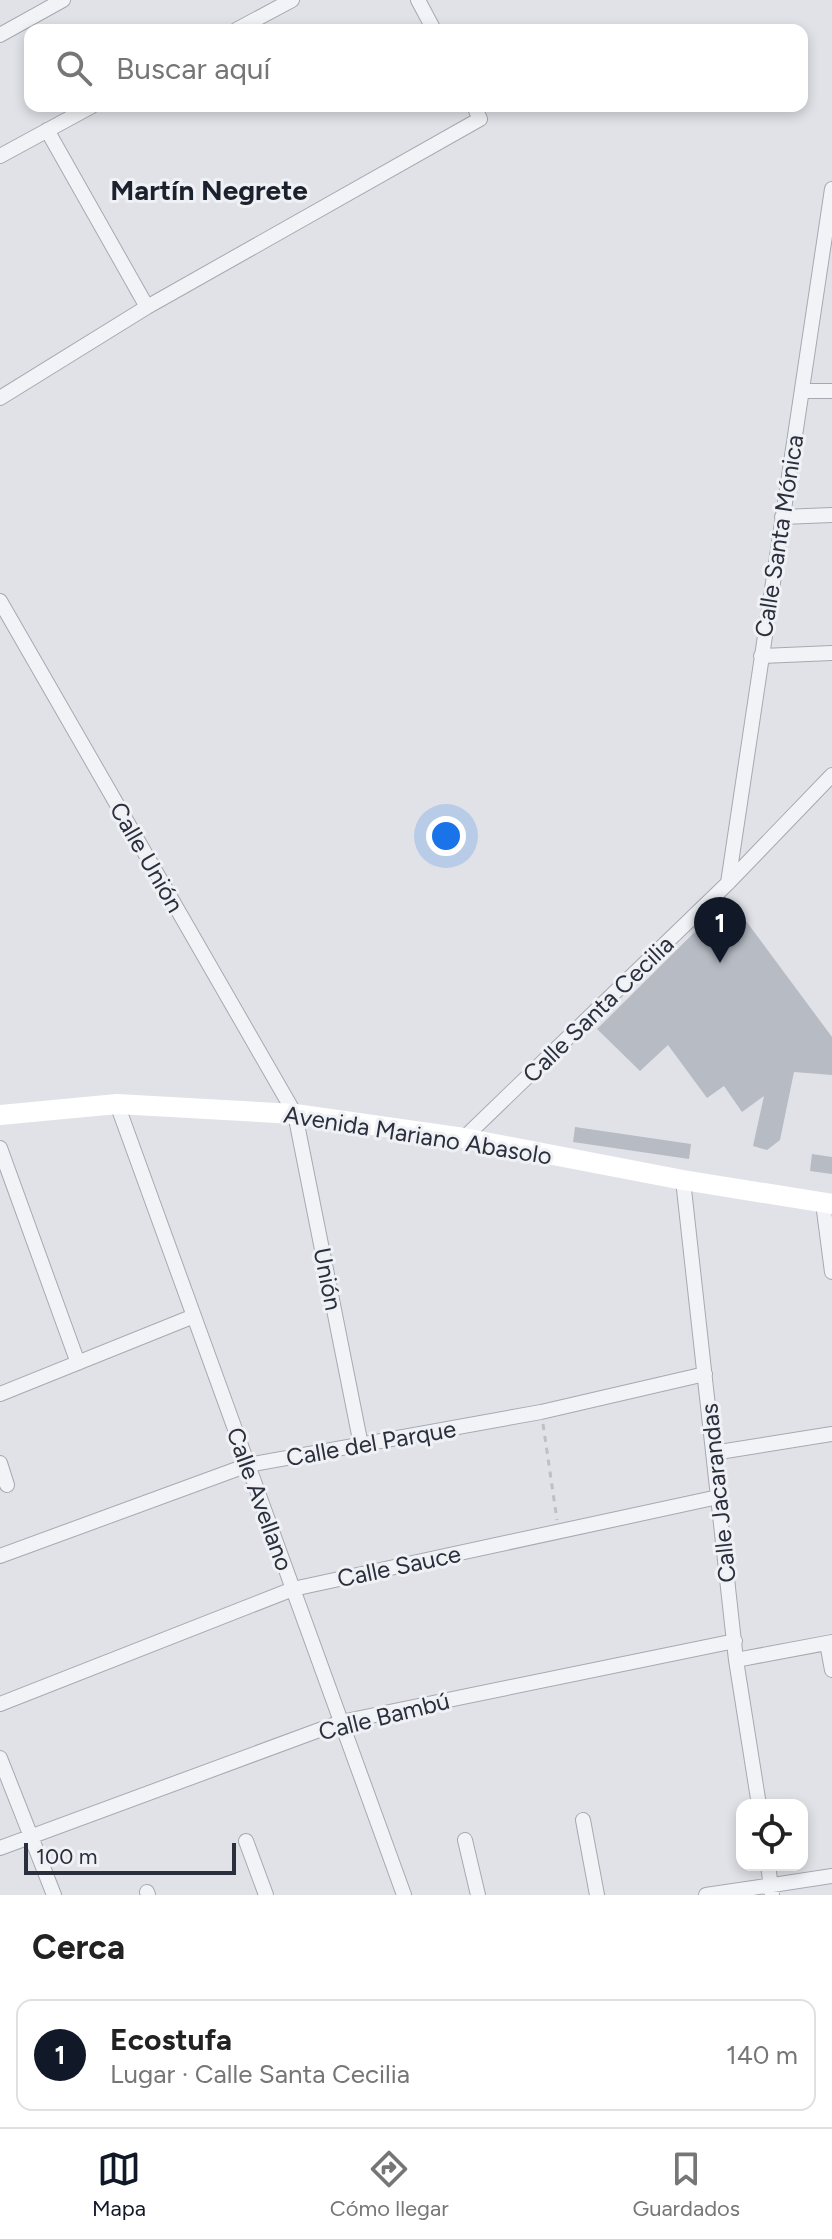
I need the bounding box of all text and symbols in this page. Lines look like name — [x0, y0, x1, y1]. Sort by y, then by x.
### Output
search box — [24, 24, 808, 112]
icon: search — [52, 46, 96, 90]
text: Buscar aquí — [116, 50, 270, 87]
district label: Martín Negrete — [110, 173, 308, 207]
street label: Calle Santa Mónica — [749, 432, 809, 640]
street label: Calle Unión — [104, 797, 190, 917]
your location — [426, 816, 466, 856]
pin: 1 — [694, 897, 746, 963]
street label: Calle Santa Cecilia — [516, 930, 680, 1088]
street label: Avenida Mariano Abasolo — [282, 1099, 554, 1171]
street label: Unión — [308, 1245, 348, 1313]
street label: Calle Jacarandas — [694, 1402, 742, 1584]
street label: Calle del Parque — [284, 1414, 458, 1472]
street label: Calle Avellano — [221, 1423, 299, 1575]
street label: Calle Sauce — [335, 1539, 463, 1593]
street label: Calle Bambú — [316, 1686, 452, 1746]
map controls — [736, 1799, 808, 1871]
button: locate — [736, 1799, 808, 1871]
scale bar — [24, 1839, 236, 1875]
text: 100 m — [36, 1843, 97, 1870]
text: Cerca — [32, 1927, 125, 1968]
text: Ecostufa — [110, 2021, 232, 2058]
text: 1 — [55, 2039, 65, 2071]
text: 140 m — [726, 2039, 798, 2071]
text: Lugar · Calle Santa Cecilia — [110, 2058, 410, 2090]
tab: Mapa — [92, 2147, 146, 2222]
tab: Cómo llegar — [330, 2147, 449, 2222]
tab: Guardados — [632, 2147, 740, 2222]

